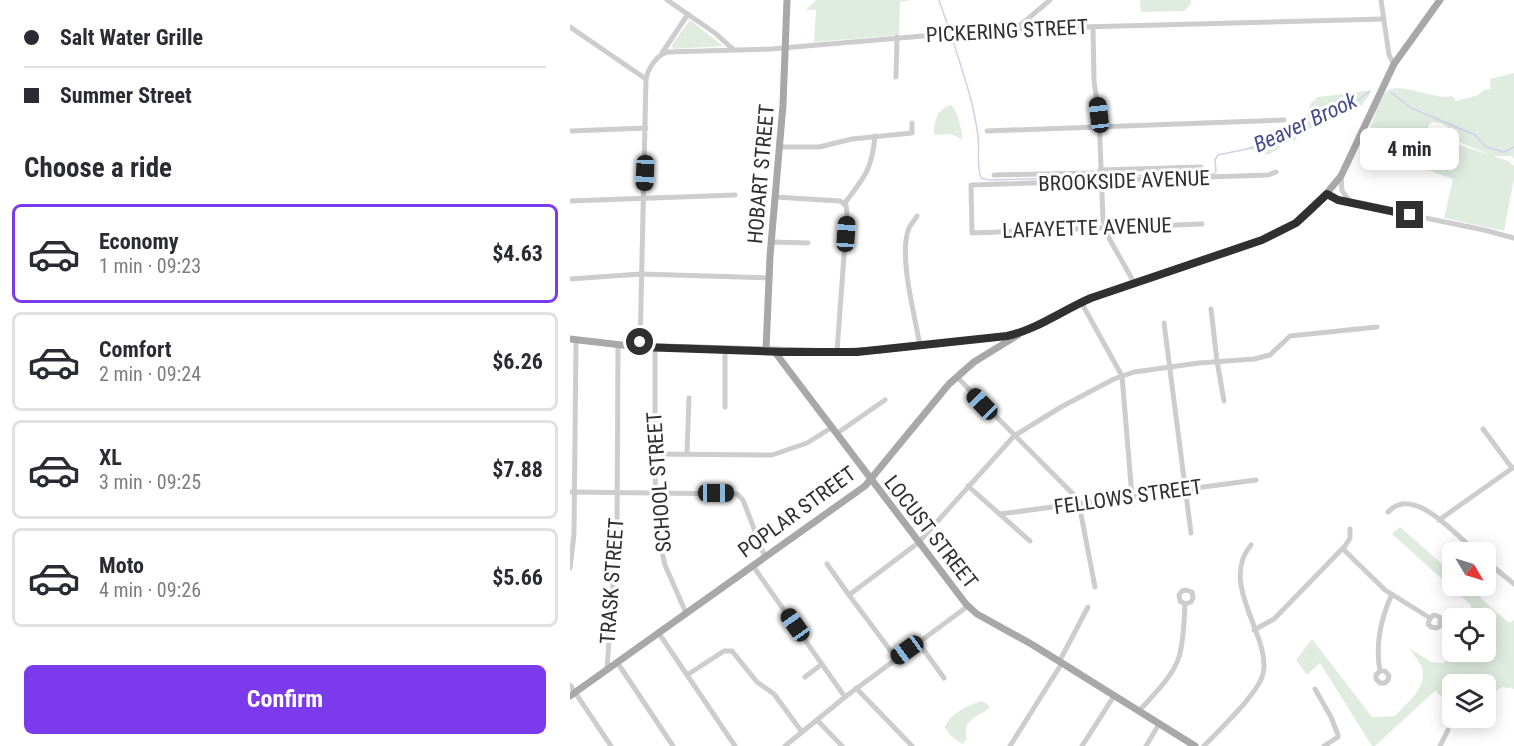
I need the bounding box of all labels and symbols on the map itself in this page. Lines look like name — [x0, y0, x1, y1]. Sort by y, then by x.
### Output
street label: PICKERING STREET — [925, 15, 1089, 47]
water label: Beaver Brook — [1250, 87, 1361, 157]
car — [1088, 96, 1110, 134]
street label: HOBART STREET — [743, 103, 779, 245]
callout: 4 min — [1360, 128, 1460, 170]
car — [635, 155, 655, 191]
street label: BROOKSIDE AVENUE — [1038, 166, 1210, 196]
route end — [1396, 201, 1423, 228]
street label: LAFAYETTE AVENUE — [1002, 213, 1172, 243]
car — [836, 215, 856, 253]
route start — [626, 328, 653, 355]
car — [963, 385, 1001, 423]
street label: SCHOOL STREET — [642, 411, 676, 553]
street label: POPLAR STREET — [734, 461, 860, 563]
street label: LOCUST STREET — [879, 471, 983, 593]
street label: FELLOWS STREET — [1052, 475, 1204, 519]
car — [698, 484, 734, 502]
street label: TRASK STREET — [596, 517, 628, 645]
north arrow — [1442, 542, 1496, 596]
car — [777, 605, 813, 645]
car — [887, 632, 927, 668]

